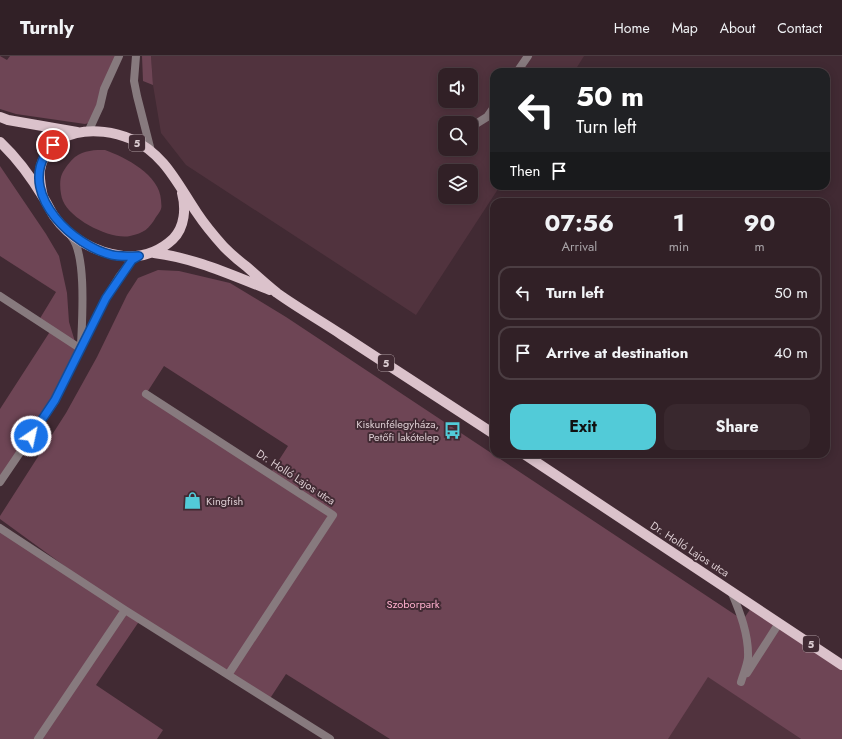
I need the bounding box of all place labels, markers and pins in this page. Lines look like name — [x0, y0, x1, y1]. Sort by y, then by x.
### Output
pin — [36, 128, 70, 162]
place label: Kiskunfélegyháza, Petőfi lakótelep — [356, 416, 439, 445]
bus stop icon: Kiskunfélegyháza, Petőfi lakótelep — [442, 420, 462, 440]
shop icon: Kingfish — [183, 491, 203, 511]
place label: Kingfish — [206, 493, 243, 509]

